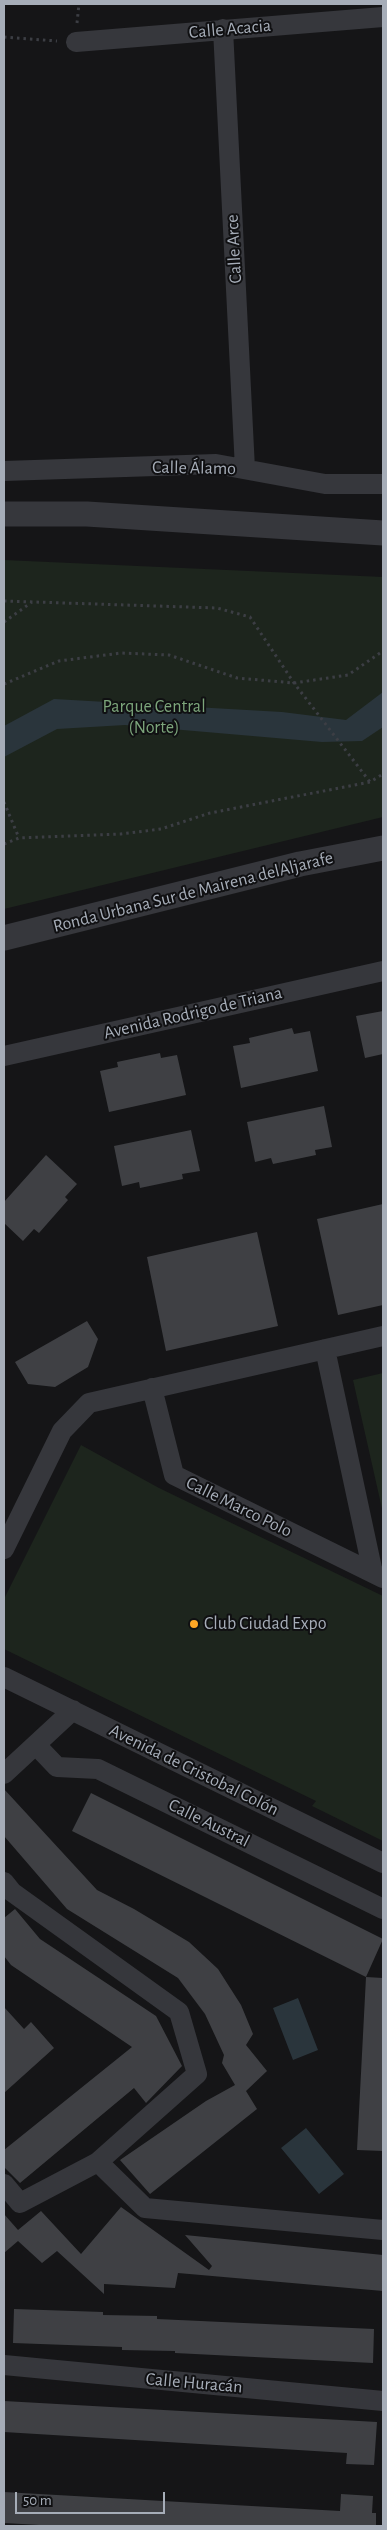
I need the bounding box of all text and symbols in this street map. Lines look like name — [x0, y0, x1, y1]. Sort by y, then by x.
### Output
street label: Calle Acacia — [188, 15, 272, 43]
street label: Calle Arce — [221, 214, 247, 284]
street label: Calle Álamo — [152, 456, 236, 480]
park label: Parque Central (Norte) — [102, 696, 206, 739]
street label: Ronda Urbana Sur de Mairena delAljarafe — [51, 847, 335, 937]
street label: Avenida Rodrigo de Triana — [102, 982, 284, 1044]
street label: Calle Marco Polo — [182, 1472, 296, 1542]
place label: Club Ciudad Expo — [204, 1613, 327, 1635]
marker: Club Ciudad Expo — [188, 1618, 200, 1630]
street label: Avenida de Cristobal Colón — [106, 1720, 282, 1820]
street label: Calle Austral — [165, 1794, 253, 1852]
street label: Calle Huracán — [145, 2368, 243, 2398]
scale bar — [18, 2482, 168, 2514]
text: 50 m — [23, 2493, 52, 2508]

